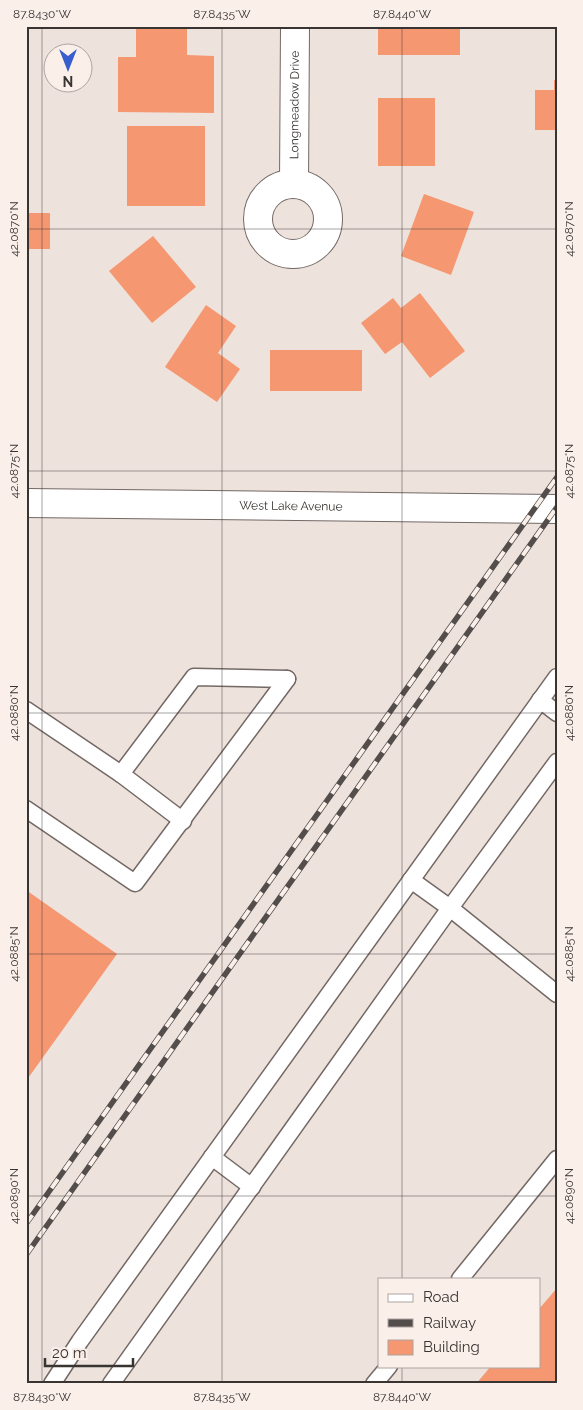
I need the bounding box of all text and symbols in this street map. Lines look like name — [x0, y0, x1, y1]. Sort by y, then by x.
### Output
text: 87.8430°W — [13, 7, 71, 21]
text: 87.8435°W — [193, 7, 251, 21]
text: 87.8440°W — [373, 7, 431, 21]
north arrow — [42, 42, 92, 92]
street label: Longmeadow Drive — [287, 51, 302, 159]
text: N — [63, 73, 73, 89]
text: 42.0870°N — [7, 201, 21, 257]
text: 42.0870°N — [562, 201, 576, 257]
text: 42.0875°N — [7, 444, 21, 498]
text: 42.0875°N — [562, 444, 576, 498]
street label: West Lake Avenue — [239, 498, 343, 514]
text: 42.0880°N — [7, 685, 21, 741]
text: 42.0880°N — [562, 685, 576, 741]
text: 42.0885°N — [7, 926, 21, 982]
text: 42.0885°N — [562, 926, 576, 982]
text: 42.0890°N — [7, 1168, 21, 1224]
text: 42.0890°N — [562, 1168, 576, 1224]
legend — [378, 1278, 540, 1368]
text: Road — [423, 1288, 459, 1306]
text: Railway — [423, 1314, 476, 1332]
scale bar — [45, 1335, 132, 1367]
text: Building — [423, 1338, 480, 1356]
text: 20 m — [52, 1344, 87, 1362]
text: 87.8430°W — [13, 1390, 71, 1404]
text: 87.8435°W — [193, 1390, 251, 1404]
text: 87.8440°W — [373, 1390, 431, 1404]

